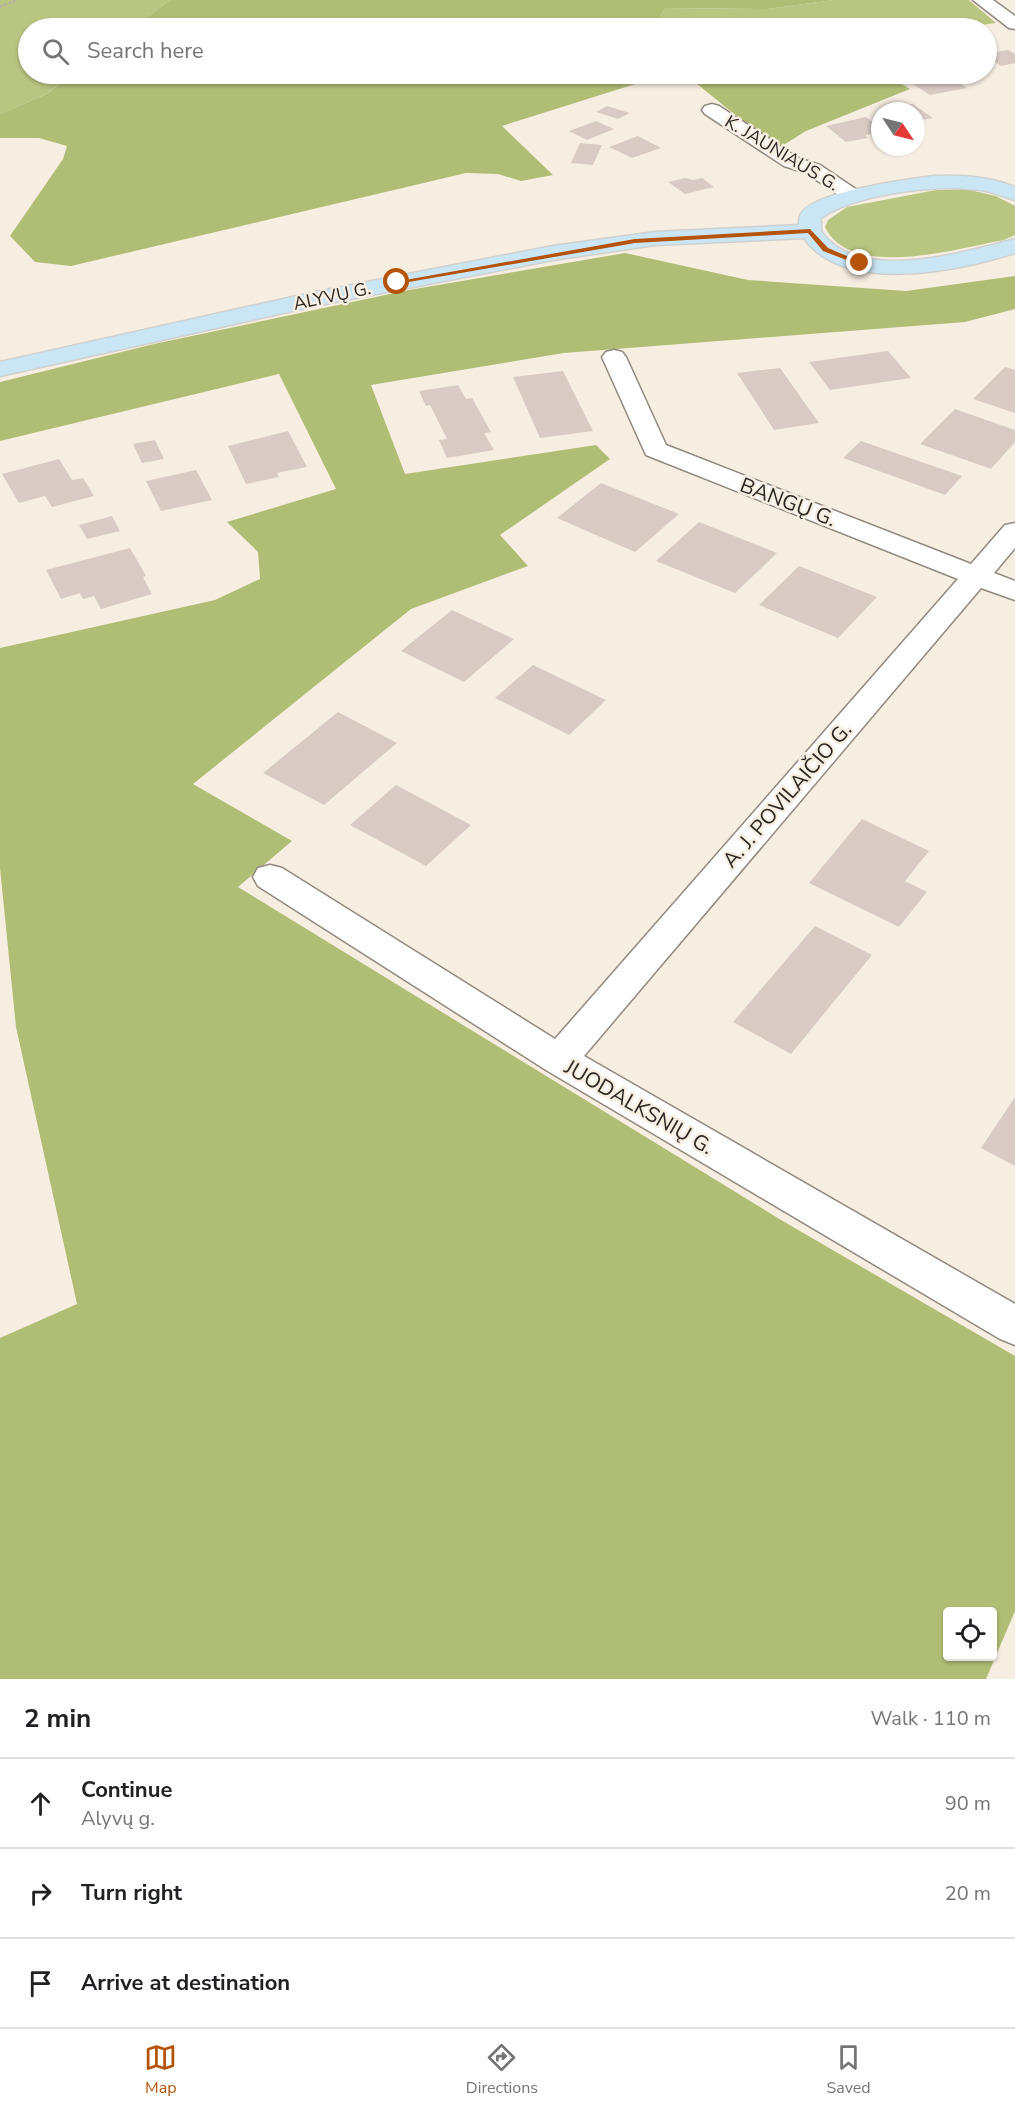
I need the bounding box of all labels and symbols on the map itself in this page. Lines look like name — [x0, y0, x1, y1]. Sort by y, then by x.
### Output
north arrow — [871, 102, 925, 156]
street label: K. JAUNIAUS G. — [720, 109, 844, 197]
route end — [846, 249, 872, 275]
route start — [383, 268, 409, 294]
street label: ALYVŲ G. — [291, 276, 373, 316]
street label: BANGŲ G. — [736, 471, 840, 533]
street label: A. J. POVILAIČIO G. — [716, 716, 858, 874]
street label: JUODALKSNIŲ G. — [559, 1053, 718, 1161]

